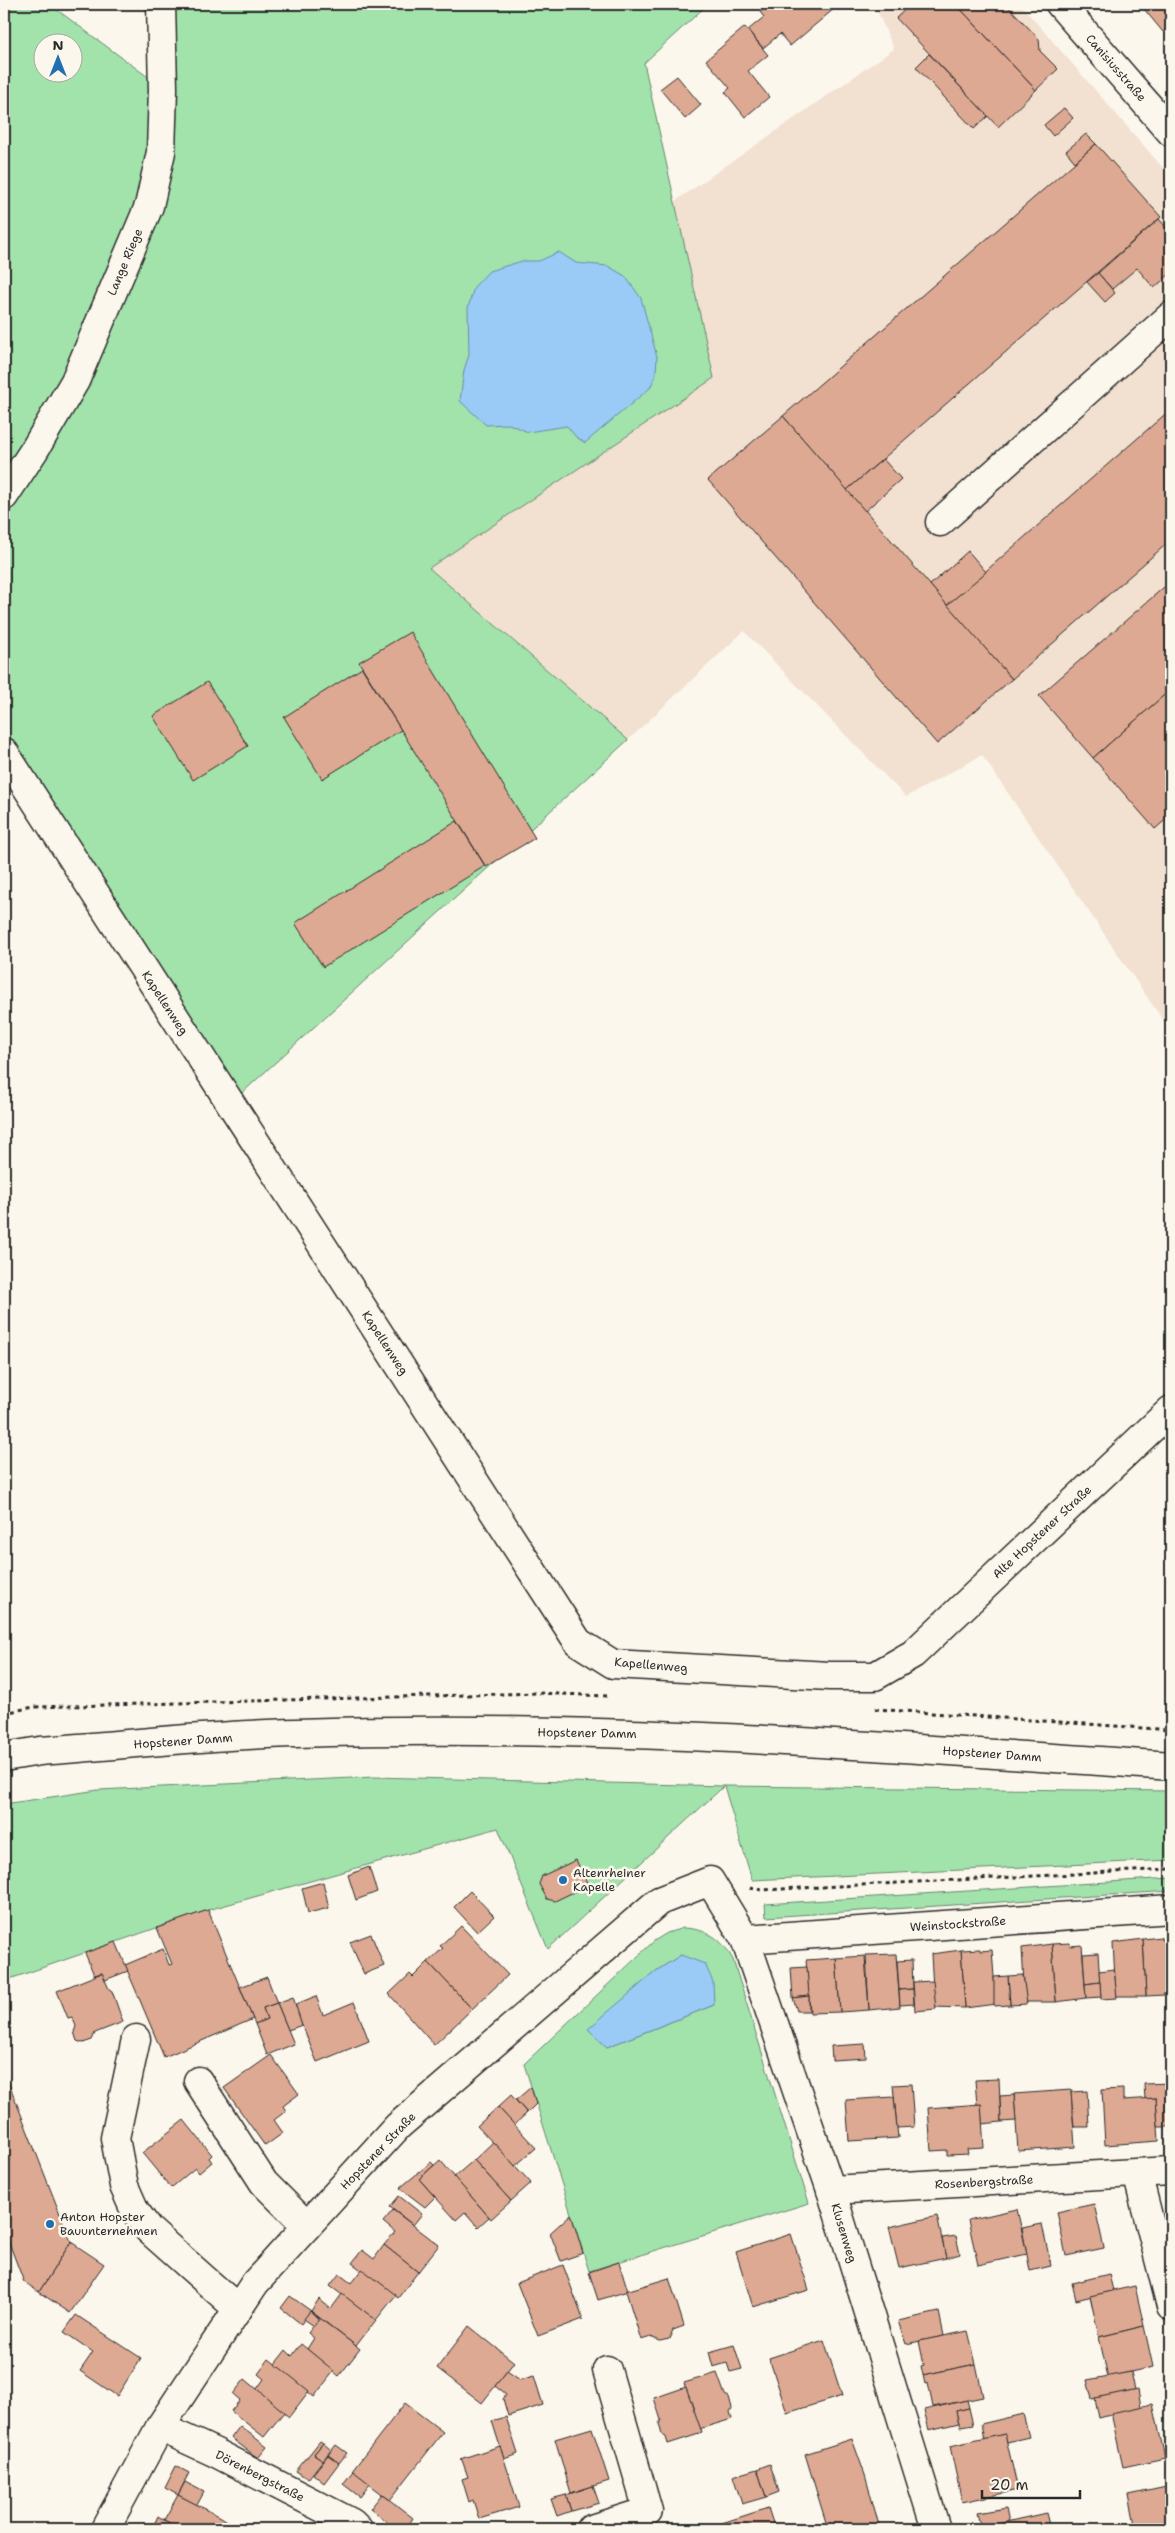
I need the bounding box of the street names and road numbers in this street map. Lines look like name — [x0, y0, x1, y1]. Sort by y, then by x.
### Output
street label: Canisiusstraße — [1082, 31, 1150, 105]
street label: Lange Riege — [104, 226, 146, 298]
street label: Kapellenweg — [138, 968, 192, 1038]
street label: Kapellenweg — [358, 1308, 412, 1378]
street label: Alte Hopstener Straße — [989, 1482, 1095, 1582]
street label: Kapellenweg — [614, 1654, 688, 1676]
street label: Hopstener Damm — [537, 1724, 637, 1742]
street label: Hopstener Damm — [133, 1730, 233, 1752]
street label: Hopstener Damm — [942, 1743, 1042, 1765]
street label: Weinstockstraße — [909, 1913, 1007, 1935]
street label: Hopstener Straße — [337, 2109, 419, 2193]
street label: Rosenbergstraße — [934, 2171, 1034, 2193]
street label: Klusenweg — [827, 2201, 861, 2265]
street label: Dörenbergstraße — [213, 2447, 307, 2505]

